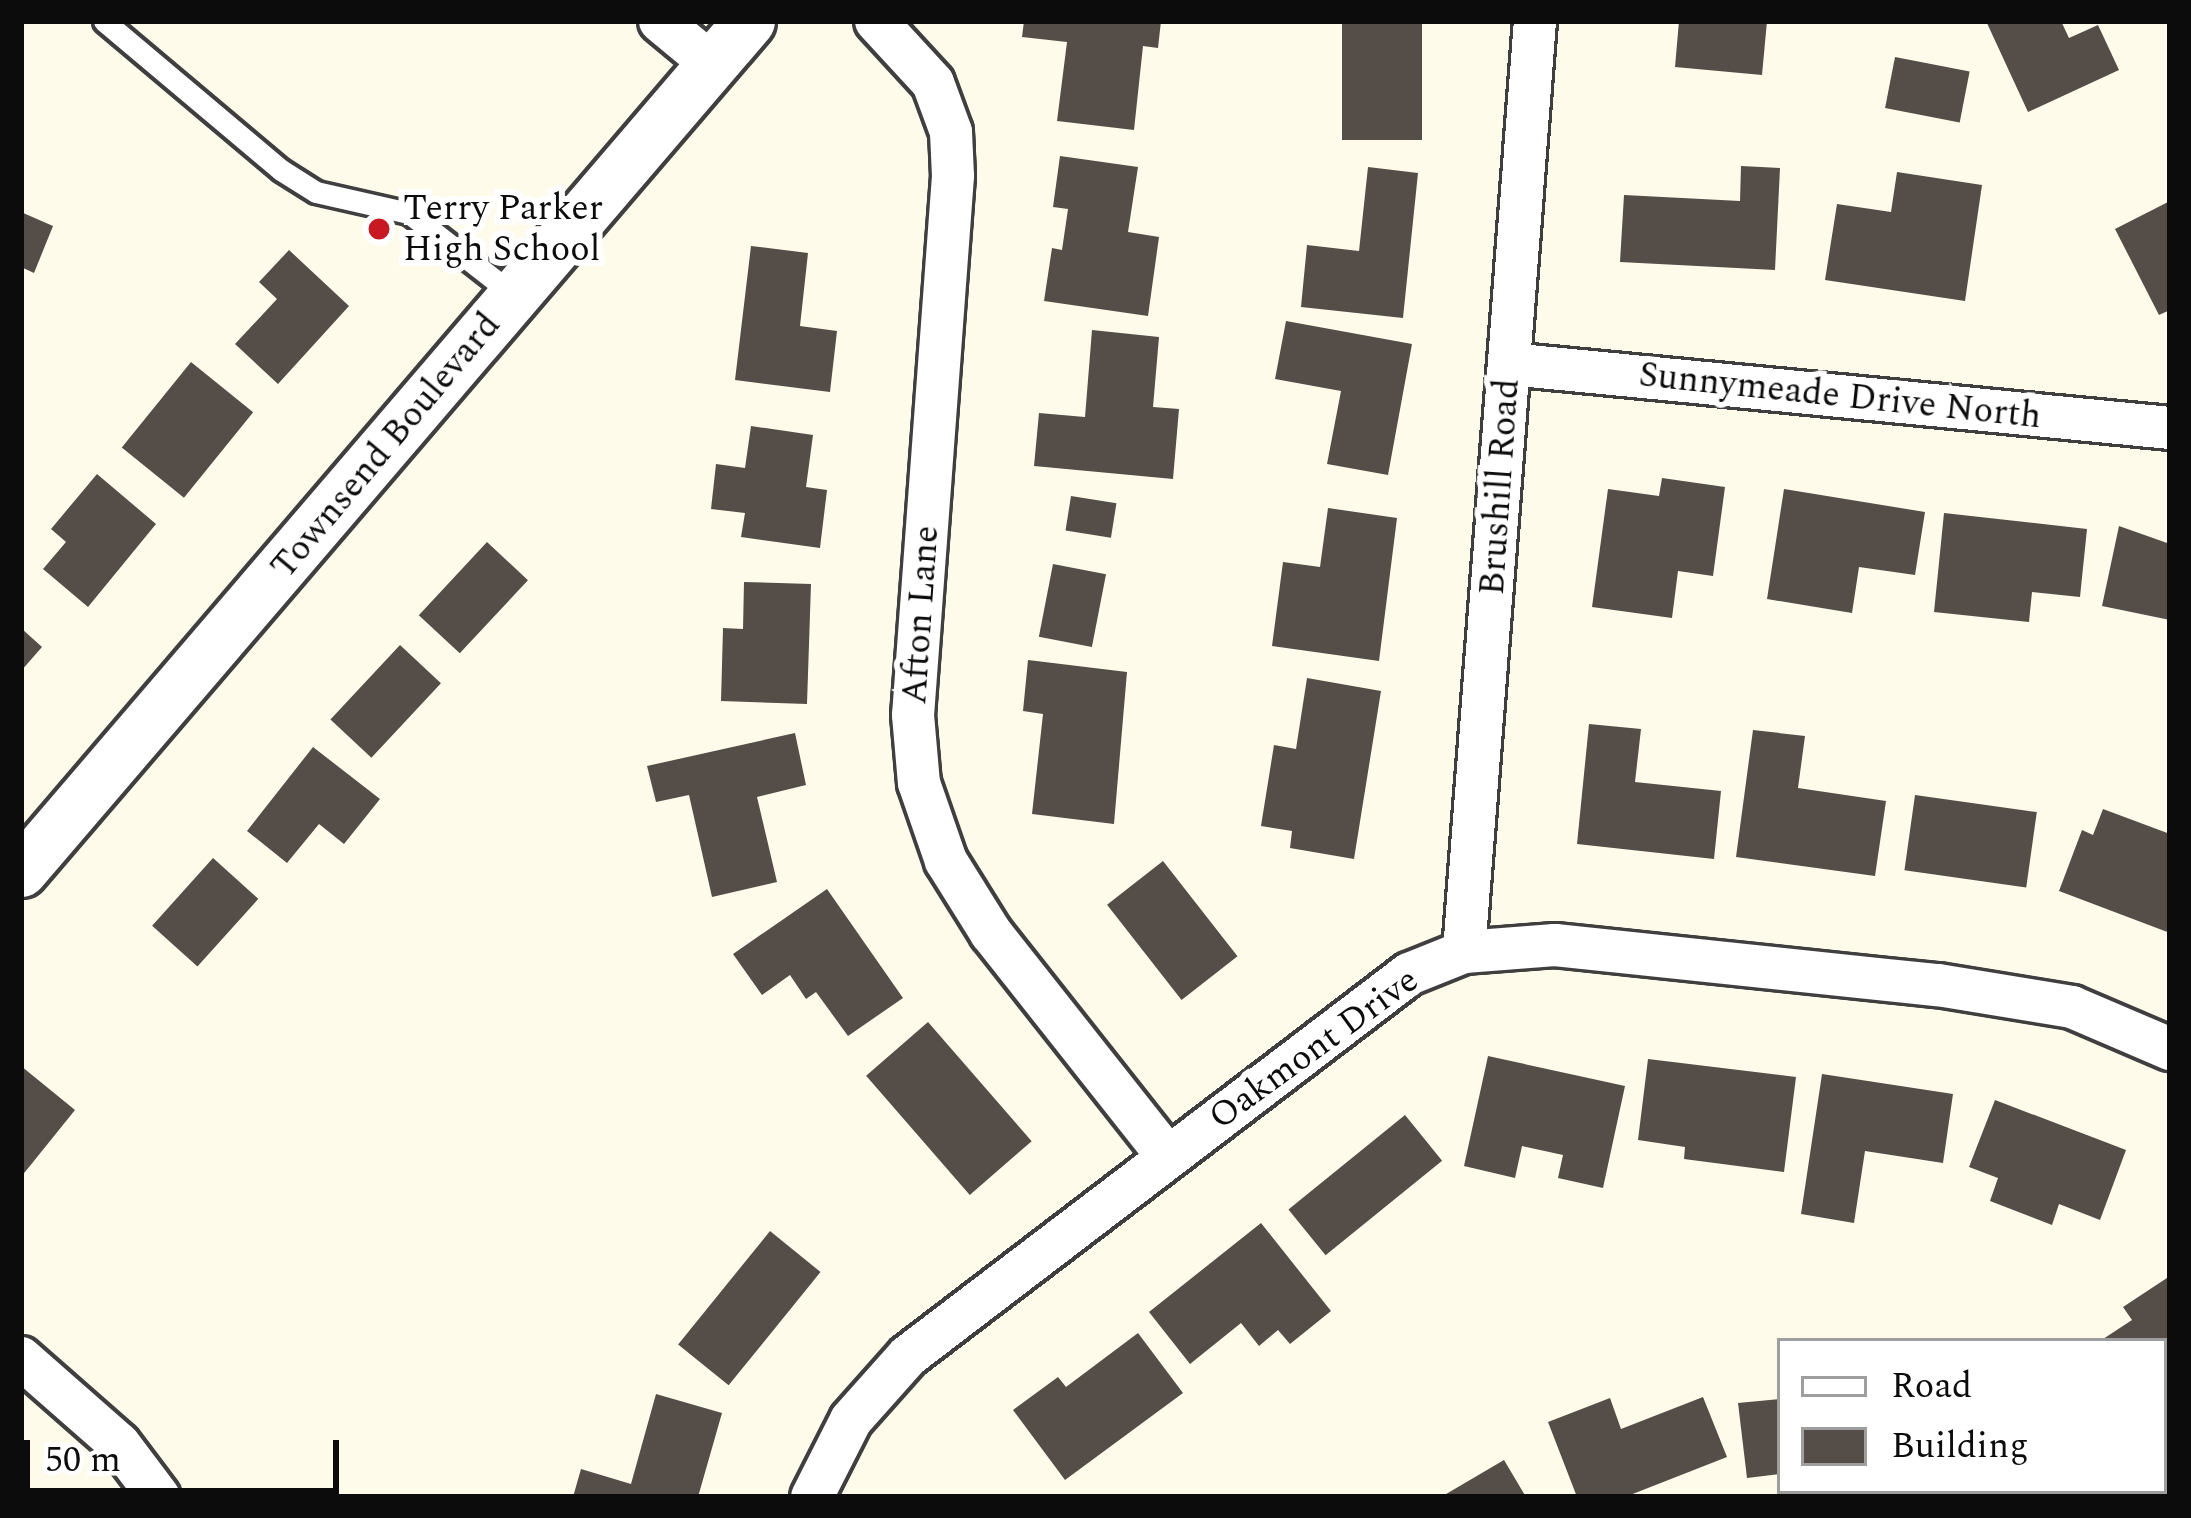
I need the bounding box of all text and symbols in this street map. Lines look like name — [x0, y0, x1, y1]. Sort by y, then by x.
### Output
place label: Terry Parker High School — [403, 186, 603, 271]
marker: Terry Parker High School — [366, 216, 392, 242]
street label: Townsend Boulevard — [262, 304, 510, 588]
street label: Sunnymeade Drive North — [1637, 353, 2043, 439]
street label: Brushill Road — [1471, 377, 1529, 597]
street label: Afton Lane — [893, 524, 949, 706]
street label: Oakmont Drive — [1201, 959, 1427, 1139]
legend — [1777, 1338, 2167, 1494]
text: Road — [1891, 1359, 1972, 1414]
scale bar — [30, 1416, 345, 1490]
text: Building — [1891, 1419, 2029, 1474]
text: 50 m — [45, 1433, 121, 1488]

